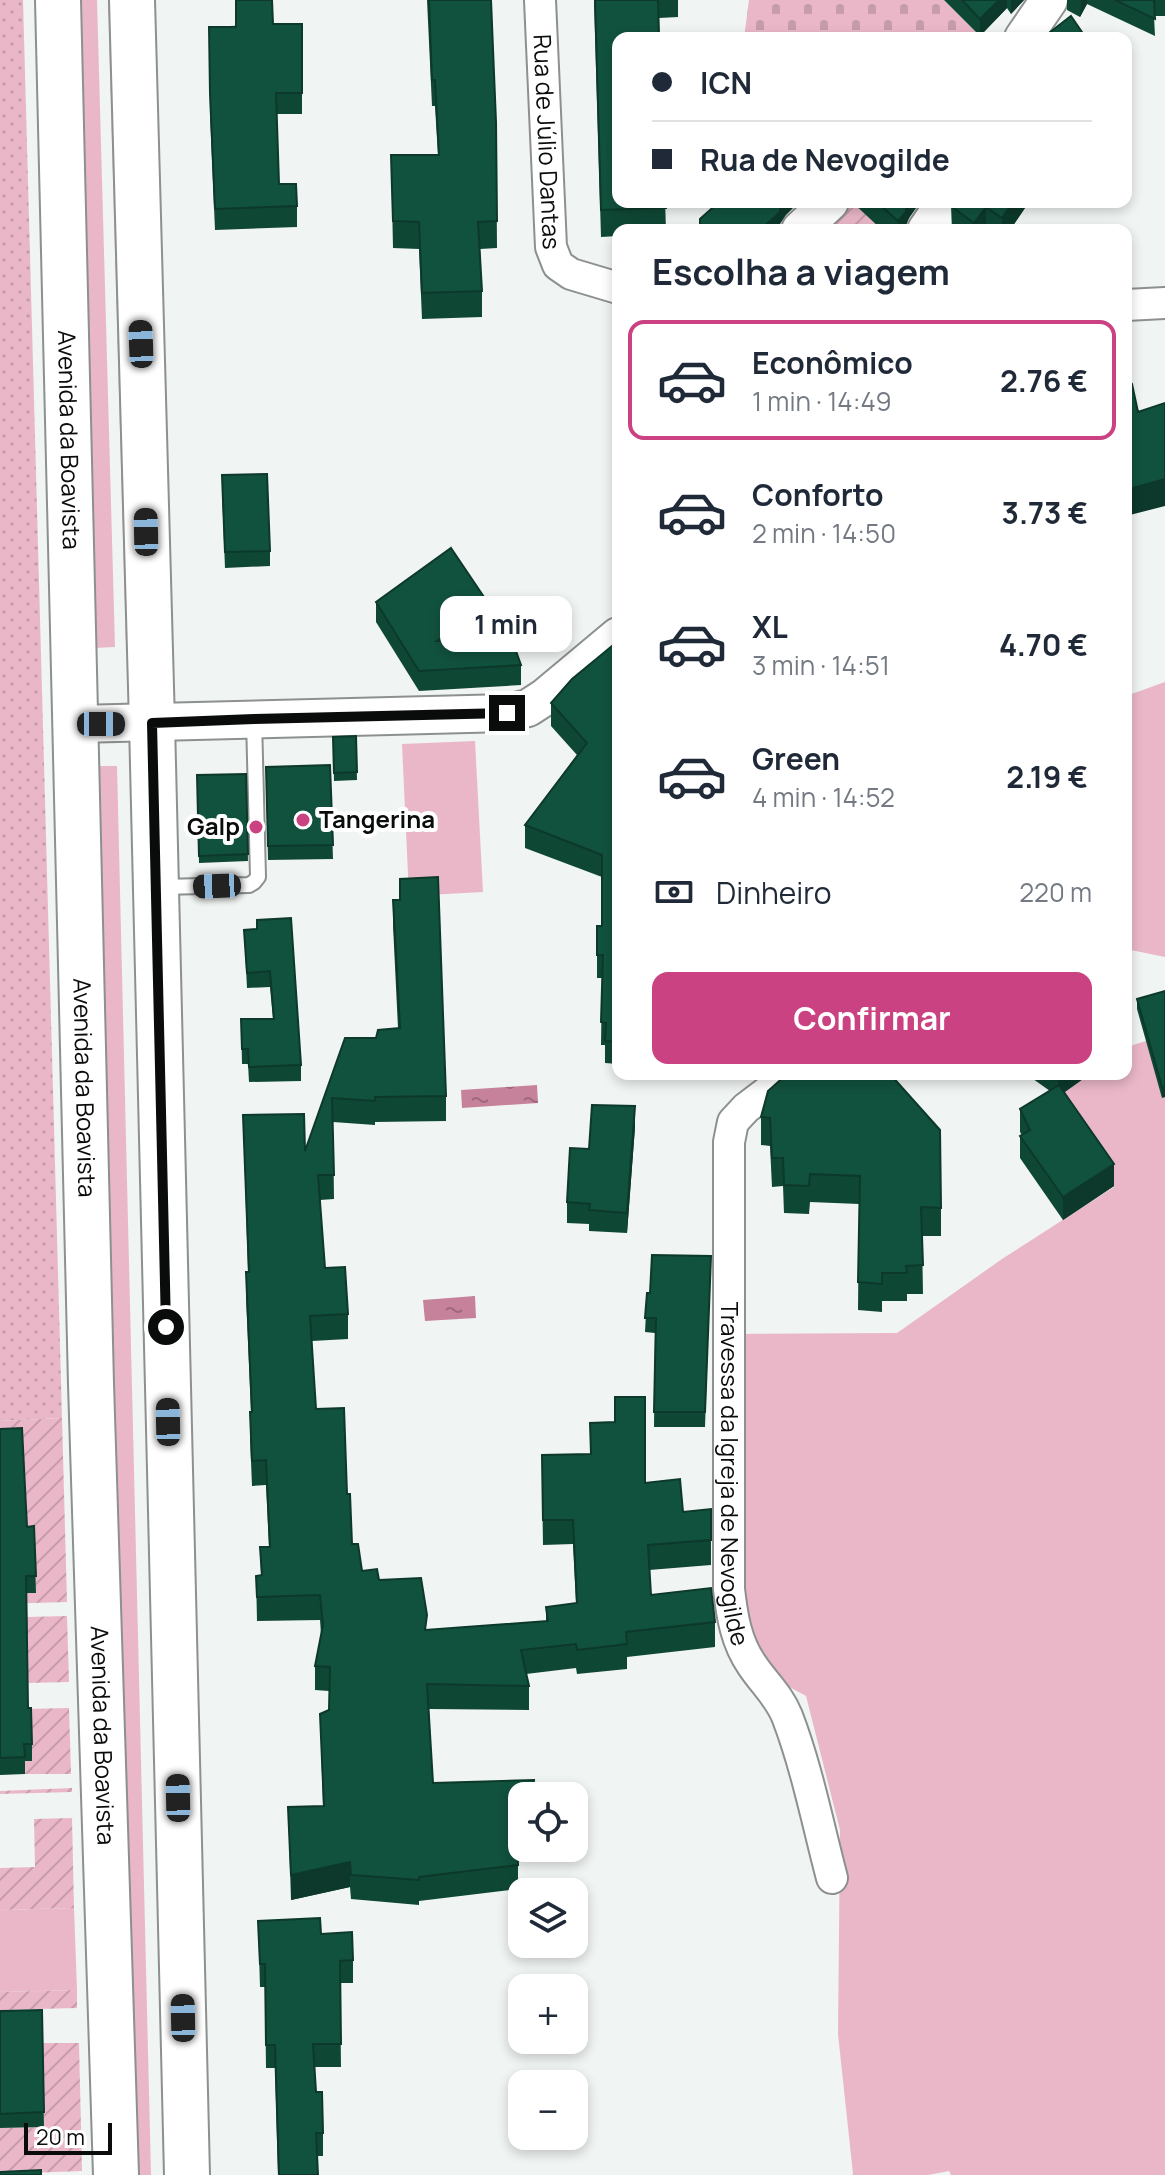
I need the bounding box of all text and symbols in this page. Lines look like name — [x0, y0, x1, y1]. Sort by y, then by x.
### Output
street label: Rua de Júlio Dantas — [527, 33, 569, 250]
text: ICN — [700, 62, 752, 103]
text: Rua de Nevogilde — [700, 139, 950, 180]
text: Escolha a viagem — [652, 247, 950, 296]
car — [128, 320, 154, 368]
street label: Avenida da Boavista — [51, 330, 89, 550]
text: Econômico — [752, 342, 913, 383]
icon: car — [656, 344, 728, 416]
text: 2.76 € — [1000, 360, 1088, 401]
text: 1 min · 14:49 — [752, 383, 892, 419]
text: Conforto — [752, 474, 883, 515]
icon: car — [656, 476, 728, 548]
text: 3.73 € — [1002, 492, 1088, 533]
car — [134, 508, 158, 556]
text: 2 min · 14:50 — [752, 515, 896, 551]
callout: 1 min — [441, 597, 573, 653]
text: 1 min — [474, 606, 538, 642]
text: XL — [752, 606, 788, 647]
icon: car — [656, 608, 728, 680]
text: 4.70 € — [999, 624, 1088, 665]
text: 3 min · 14:51 — [752, 647, 890, 683]
route end — [489, 695, 525, 731]
car — [77, 712, 125, 736]
text: Green — [752, 738, 840, 779]
icon: car — [656, 740, 728, 812]
text: 2.19 € — [1006, 756, 1088, 797]
text: 4 min · 14:52 — [752, 779, 895, 815]
place label: Tangerina — [319, 802, 435, 835]
place label: Galp — [187, 809, 240, 842]
marker: Tangerina — [294, 811, 312, 829]
marker: Galp — [247, 818, 265, 836]
icon: cash — [652, 870, 696, 914]
text: Dinheiro — [716, 872, 832, 913]
car — [193, 873, 241, 899]
text: 220 m — [1019, 874, 1092, 910]
button: Confirmar — [652, 972, 1092, 1064]
street label: Avenida da Boavista — [66, 978, 105, 1198]
street label: Travessa da Igreja de Nevogilde — [714, 1302, 758, 1650]
route start — [148, 1309, 184, 1345]
car — [156, 1398, 180, 1446]
street label: Avenida da Boavista — [84, 1625, 124, 1846]
car — [166, 1774, 190, 1822]
map controls — [508, 1782, 588, 2150]
button: locate — [508, 1782, 588, 1862]
button: layers — [508, 1878, 588, 1958]
button: + — [508, 1974, 588, 2054]
car — [171, 1994, 195, 2042]
button: − — [508, 2070, 588, 2150]
scale bar — [24, 2119, 112, 2155]
text: 20 m — [36, 2122, 85, 2152]

